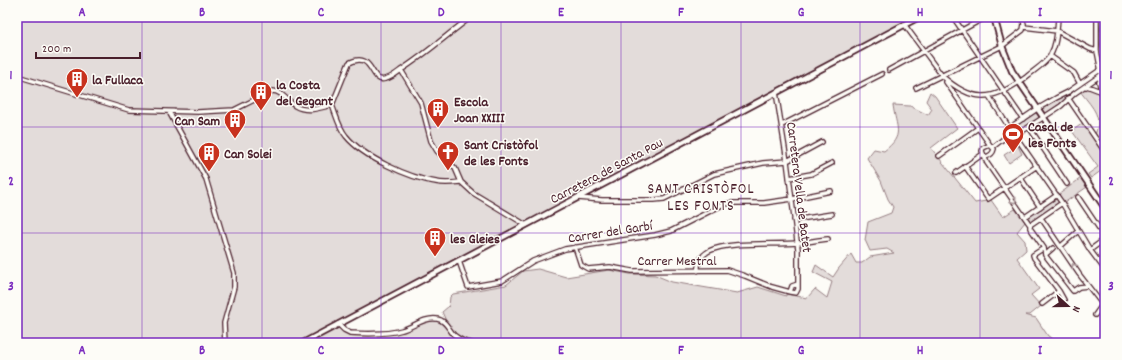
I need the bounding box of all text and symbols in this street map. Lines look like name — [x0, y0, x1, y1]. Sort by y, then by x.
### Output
text: A — [78, 4, 86, 23]
text: B — [199, 4, 205, 23]
text: C — [318, 4, 325, 23]
text: D — [438, 4, 445, 23]
text: E — [558, 4, 565, 23]
text: F — [678, 4, 684, 23]
text: G — [798, 4, 805, 23]
text: H — [917, 4, 924, 23]
text: I — [1038, 4, 1043, 23]
scale bar — [36, 34, 140, 60]
text: 200 m — [42, 41, 71, 58]
building icon: la Fullaca — [64, 66, 90, 99]
text: 1 — [10, 67, 13, 86]
text: 1 — [1110, 67, 1113, 86]
place label: la Fullaca — [92, 71, 144, 91]
place label: la Costa del Gegant — [276, 76, 334, 112]
building icon: la Costa del Gegant — [248, 79, 274, 112]
place label: Escola Joan XXIII — [454, 93, 505, 129]
building icon: Escola Joan XXIII — [425, 96, 451, 129]
building icon: Can Sam — [222, 107, 248, 140]
place label: Can Sam — [174, 112, 220, 132]
place label: Casal de les Fonts — [1028, 118, 1077, 154]
street label: Carretera Vella de Batet — [780, 121, 816, 254]
sports icon: Casal de les Fonts — [1000, 121, 1026, 154]
street label: Carretera de Santa Pau — [547, 134, 667, 210]
place label: Sant Cristòfol de les Fonts — [464, 136, 539, 172]
church icon: Sant Cristòfol de les Fonts — [435, 139, 461, 172]
building icon: Can Solei — [196, 140, 222, 173]
place label: Can Solei — [224, 145, 272, 165]
text: 2 — [8, 173, 14, 192]
text: 2 — [1108, 173, 1114, 192]
district label: SANT CRISTÒFOL LES FONTS — [647, 179, 755, 218]
one-way arrow — [1009, 197, 1016, 204]
street label: Carrer del Garbí — [567, 216, 655, 250]
building icon: les Gleies — [422, 225, 448, 258]
place label: les Gleies — [450, 230, 500, 250]
street label: Carrer Mestral — [638, 252, 717, 272]
one-way arrow — [1072, 264, 1079, 271]
text: 3 — [8, 278, 14, 297]
text: 3 — [1108, 278, 1114, 297]
north arrow — [1048, 286, 1088, 326]
text: N — [1067, 303, 1084, 315]
text: A — [78, 342, 86, 360]
text: B — [199, 342, 205, 360]
text: C — [318, 342, 325, 360]
text: D — [438, 342, 445, 360]
text: E — [558, 342, 565, 360]
text: F — [678, 342, 684, 360]
text: G — [798, 342, 805, 360]
text: H — [917, 342, 924, 360]
text: I — [1038, 342, 1043, 360]

